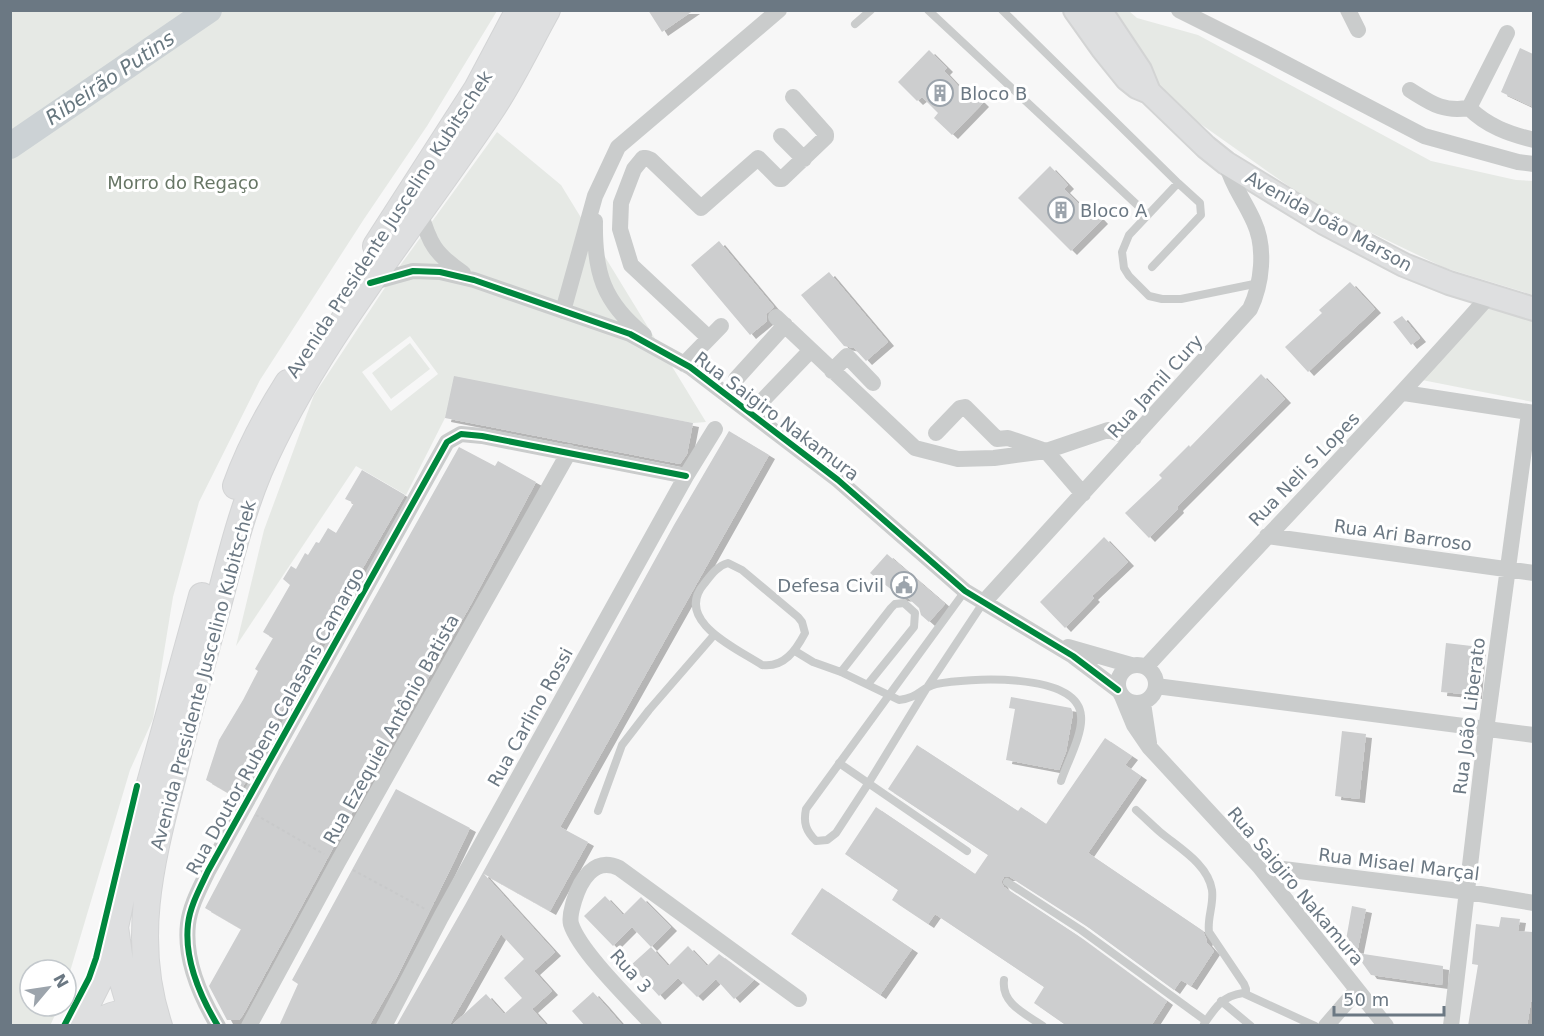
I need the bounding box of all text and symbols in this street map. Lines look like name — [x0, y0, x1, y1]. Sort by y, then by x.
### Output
water label: Ribeirão Putins — [41, 26, 179, 130]
street label: Avenida Presidente Juscelino Kubitschek — [282, 66, 497, 381]
building icon: Bloco B — [925, 78, 955, 108]
place label: Bloco B — [960, 83, 1027, 104]
street label: Avenida João Marson — [1242, 166, 1416, 276]
park label: Morro do Regaço — [107, 172, 259, 193]
building icon: Bloco A — [1046, 195, 1076, 225]
place label: Bloco A — [1080, 200, 1148, 221]
street label: Rua Jamil Cury — [1103, 330, 1207, 442]
street label: Rua Saigiro Nakamura — [691, 347, 863, 485]
street label: Rua Neli S Lopes — [1244, 408, 1364, 530]
street label: Avenida Presidente Juscelino Kubitschek — [146, 497, 260, 852]
street label: Rua Ari Barroso — [1333, 515, 1473, 555]
street label: Rua Doutor Rubens Calasans Camargo — [182, 564, 368, 878]
public building icon: Defesa Civil — [889, 570, 919, 600]
place label: Defesa Civil — [777, 575, 884, 596]
street label: Rua Ezequiel Antônio Batista — [319, 611, 463, 847]
street label: Rua João Liberato — [1449, 636, 1489, 796]
street label: Rua Carlino Rossi — [483, 644, 577, 790]
street label: Rua Saigiro Nakamura — [1224, 802, 1368, 970]
street label: Rua Misael Marçal — [1317, 844, 1481, 884]
street label: Rua 3 — [606, 945, 656, 997]
north arrow — [18, 958, 78, 1018]
text: N — [49, 971, 72, 991]
scale bar — [1334, 979, 1444, 1017]
text: 50 m — [1343, 989, 1389, 1010]

